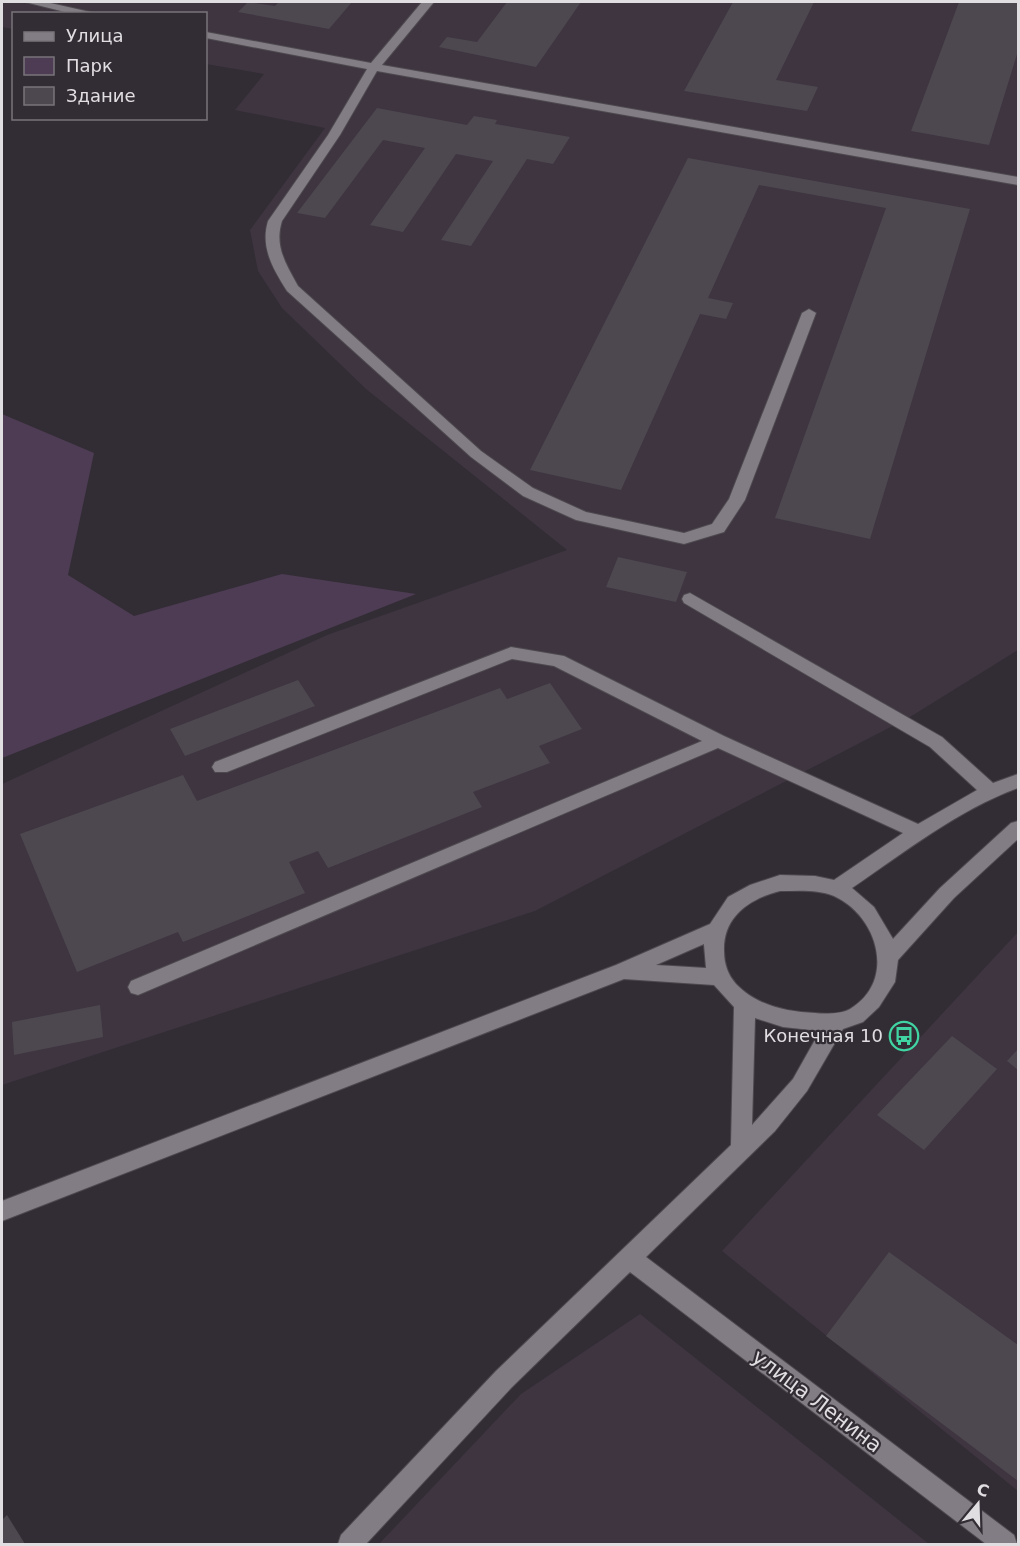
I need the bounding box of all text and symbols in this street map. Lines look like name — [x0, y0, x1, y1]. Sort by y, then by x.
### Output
legend — [12, 12, 207, 120]
text: Улица — [66, 25, 123, 46]
text: Парк — [66, 55, 113, 76]
text: Здание — [66, 85, 136, 106]
bus stop icon: Конечная 10 — [888, 1020, 920, 1052]
place label: Конечная 10 — [763, 1025, 883, 1046]
street label: улица Ленина — [747, 1344, 887, 1458]
north arrow — [948, 1474, 1008, 1534]
text: С — [974, 1479, 991, 1501]

